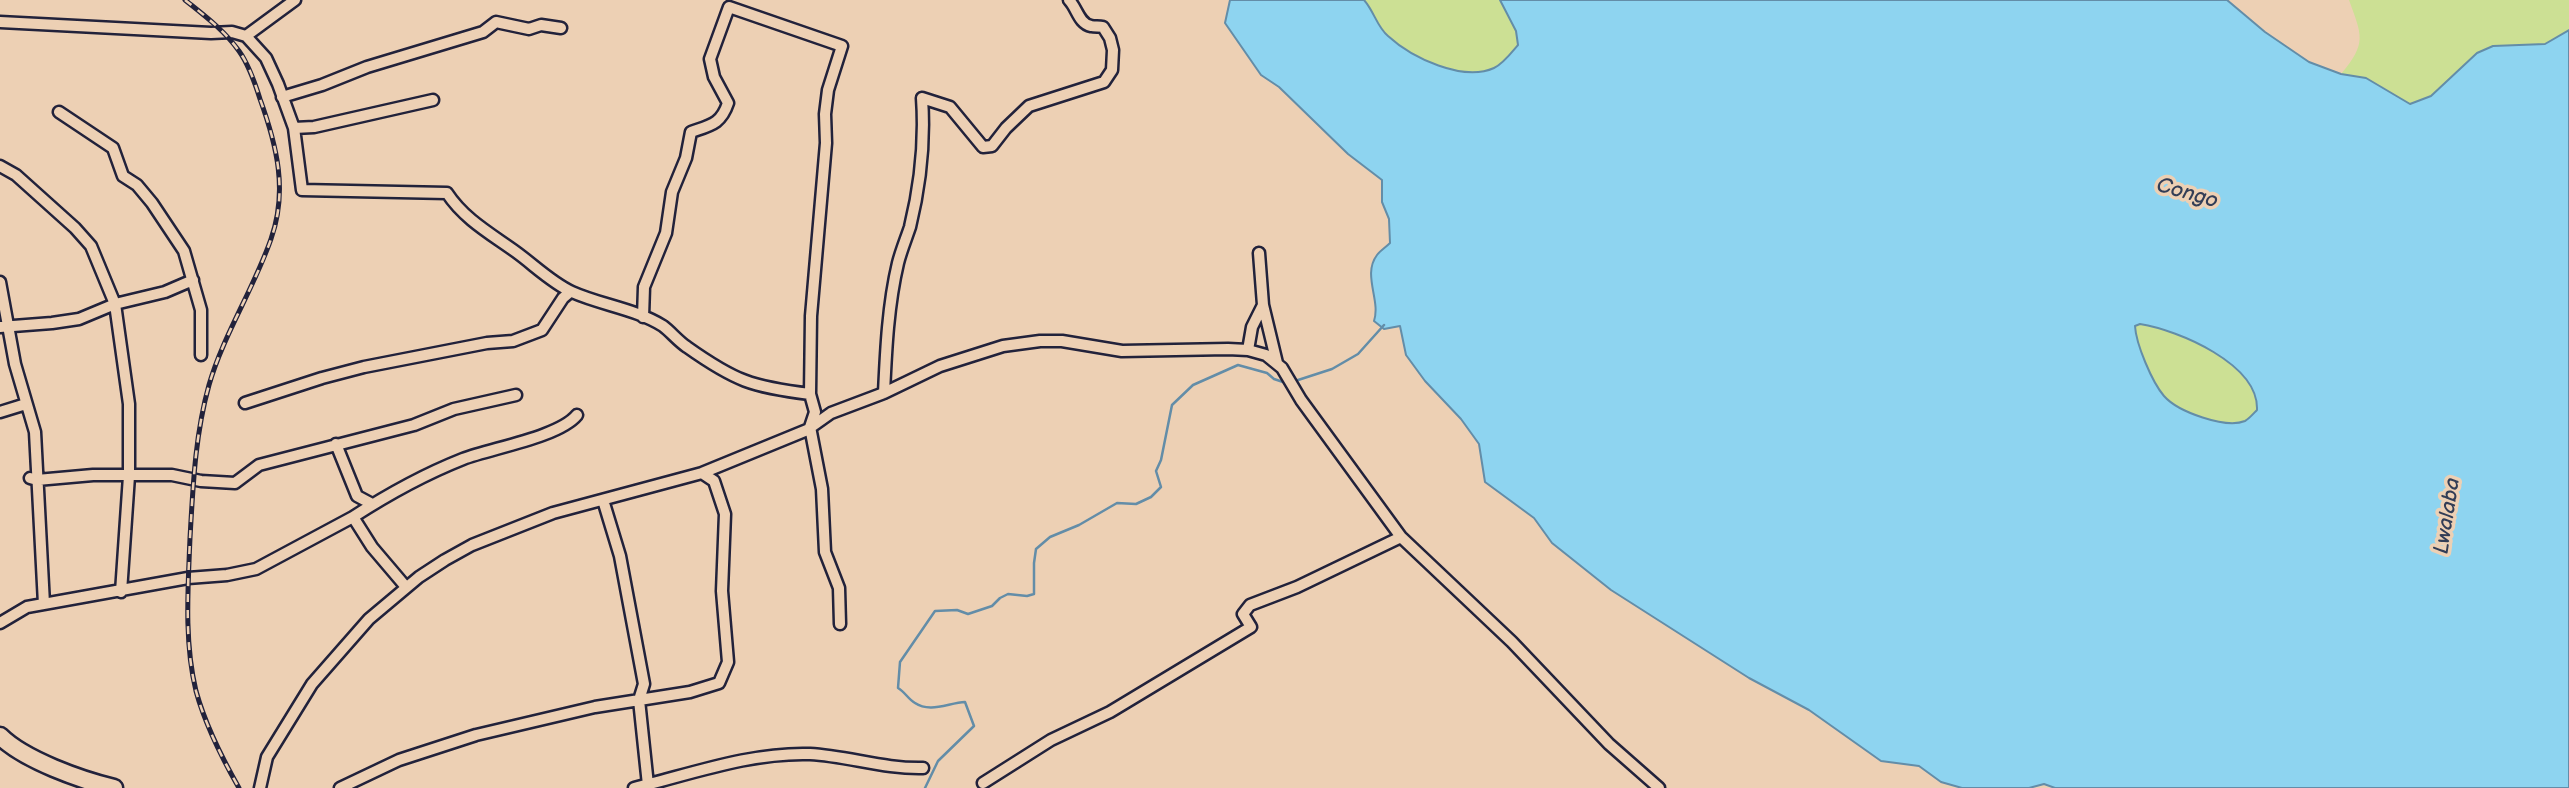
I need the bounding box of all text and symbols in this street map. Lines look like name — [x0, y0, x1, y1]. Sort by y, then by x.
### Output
water label: Congo — [2153, 173, 2221, 215]
water label: Lwalaba — [2430, 476, 2466, 556]

